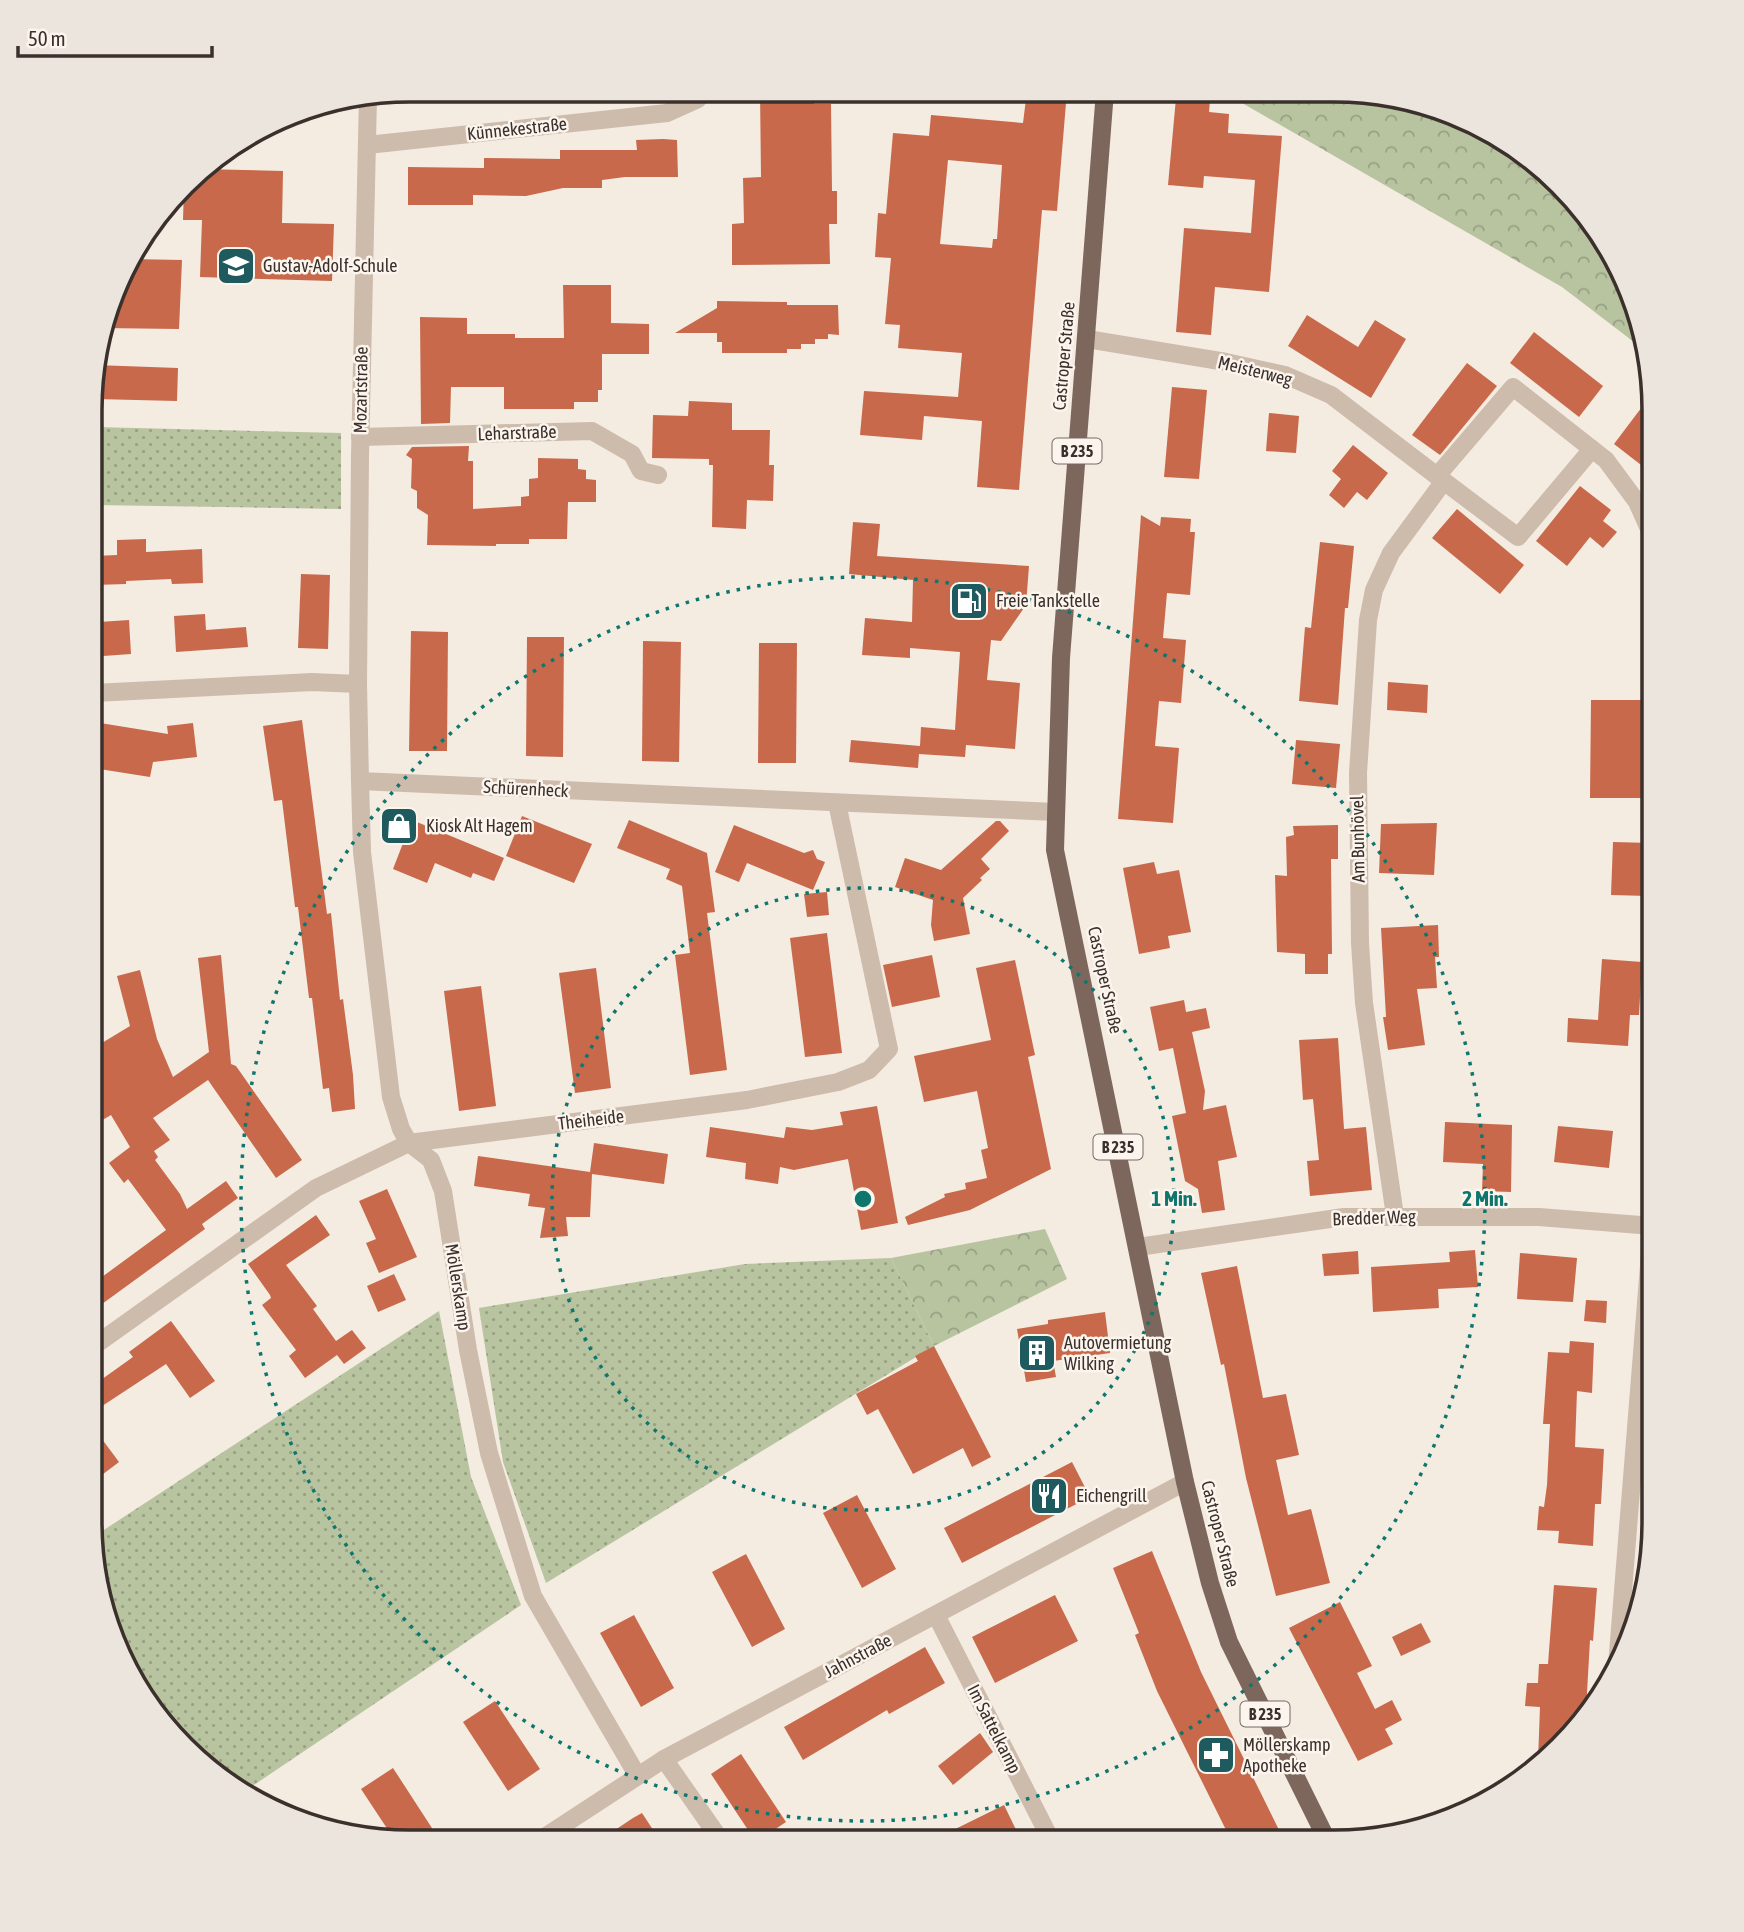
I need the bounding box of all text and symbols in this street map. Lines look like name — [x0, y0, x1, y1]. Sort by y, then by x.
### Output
scale bar — [18, 14, 212, 58]
text: 50 m — [28, 26, 66, 50]
street label: Künnekestraße — [466, 113, 568, 144]
school or university icon: Gustav-Adolf-Schule — [215, 245, 257, 287]
place label: Gustav-Adolf-Schule — [263, 255, 398, 276]
street label: Castroper Straße — [1048, 301, 1079, 411]
street label: Mozartstraße — [349, 346, 372, 434]
street label: Meisterweg — [1216, 351, 1295, 390]
street label: Leharstraße — [477, 421, 557, 444]
road number: B 235 — [1052, 438, 1102, 464]
fuel station icon: Freie Tankstelle — [948, 580, 990, 622]
place label: Freie Tankstelle — [996, 590, 1100, 611]
street label: Schürenheck — [483, 776, 569, 801]
street label: Am Bunhövel — [1346, 795, 1369, 883]
shop icon: Kiosk Alt Hagem — [378, 805, 420, 847]
place label: Kiosk Alt Hagem — [426, 815, 533, 836]
street label: Castroper Straße — [1084, 924, 1127, 1035]
street label: Theiheide — [557, 1105, 625, 1134]
road number: B 235 — [1094, 1134, 1142, 1160]
text: 1 Min. — [1151, 1186, 1197, 1210]
text: 2 Min. — [1462, 1186, 1508, 1210]
centre of rings — [851, 1187, 875, 1211]
street label: Bredder Weg — [1332, 1206, 1416, 1229]
street label: Möllerskamp — [441, 1242, 476, 1332]
building icon: Autovermietung Wilking — [1016, 1332, 1058, 1374]
place label: Autovermietung Wilking — [1064, 1332, 1171, 1374]
restaurant icon: Eichengrill — [1028, 1475, 1070, 1517]
street label: Castroper Straße — [1197, 1478, 1244, 1589]
place label: Eichengrill — [1076, 1485, 1147, 1506]
street label: Jahnstraße — [821, 1629, 895, 1682]
street label: Im Sattelkamp — [963, 1681, 1026, 1777]
road number: B 235 — [1240, 1702, 1290, 1726]
pharmacy icon: Möllerskamp Apotheke — [1195, 1734, 1237, 1776]
place label: Möllerskamp Apotheke — [1243, 1734, 1331, 1776]

